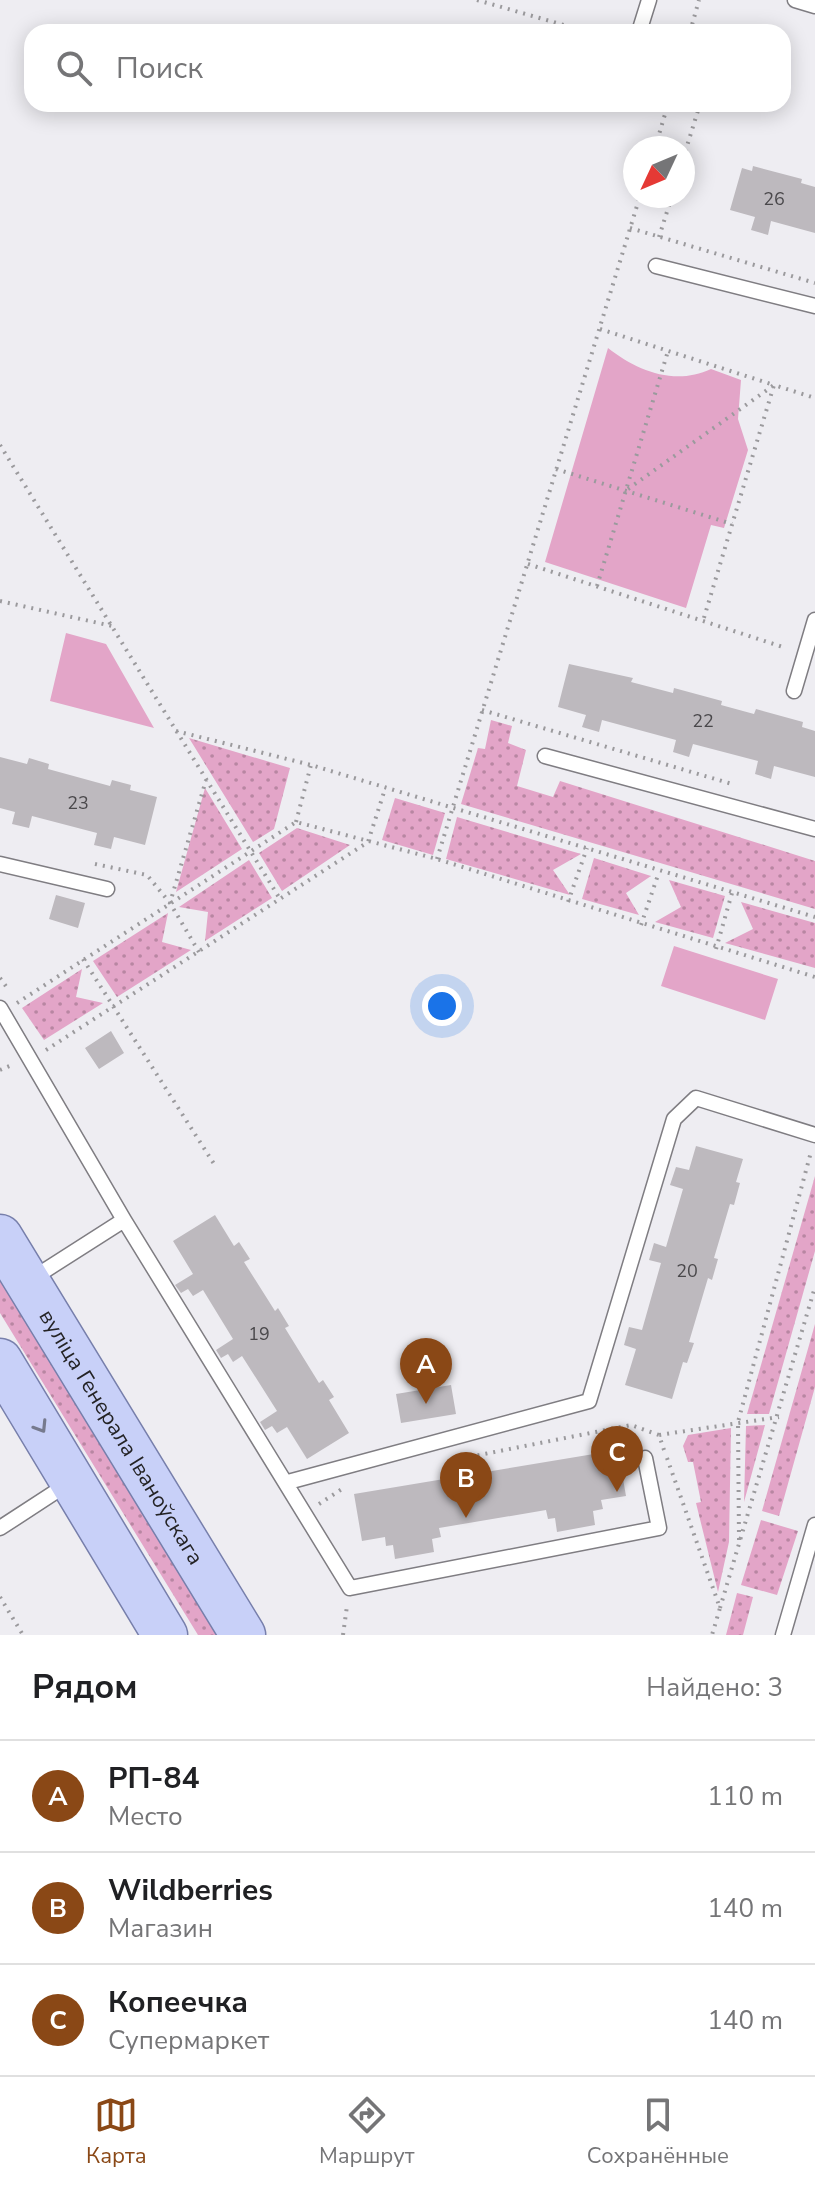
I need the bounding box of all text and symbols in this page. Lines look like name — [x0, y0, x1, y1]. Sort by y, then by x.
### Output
search box — [24, 24, 791, 112]
icon: search — [52, 46, 96, 90]
text: Поиск — [116, 48, 203, 89]
north arrow — [623, 136, 695, 208]
house number: 26 — [763, 187, 785, 211]
house number: 22 — [692, 709, 714, 733]
house number: 23 — [67, 791, 89, 815]
your location — [422, 986, 462, 1026]
house number: 20 — [676, 1259, 698, 1283]
street label: вуліца Генерала Іваноўскага — [32, 1304, 211, 1571]
house number: 19 — [248, 1322, 270, 1346]
pin: A — [400, 1338, 452, 1404]
one-way arrow — [31, 1419, 46, 1433]
pin: C — [591, 1426, 643, 1492]
pin: B — [440, 1452, 492, 1518]
text: Рядом — [32, 1664, 138, 1710]
text: Найдено: 3 — [646, 1670, 783, 1705]
text: РП-84 — [108, 1758, 200, 1799]
text: A — [48, 1779, 68, 1814]
text: 110 m — [707, 1779, 783, 1814]
text: Место — [108, 1799, 183, 1834]
text: Wildberries — [108, 1870, 273, 1911]
text: B — [49, 1891, 67, 1926]
text: 140 m — [707, 1891, 783, 1926]
text: Магазин — [108, 1911, 213, 1946]
text: Копеечка — [108, 1982, 248, 2023]
text: C — [49, 2003, 67, 2038]
text: 140 m — [707, 2003, 783, 2038]
text: Супермаркет — [108, 2023, 269, 2058]
tab: Карта — [86, 2093, 147, 2171]
tab: Маршрут — [319, 2093, 415, 2171]
tab: Сохранённые — [587, 2093, 729, 2171]

